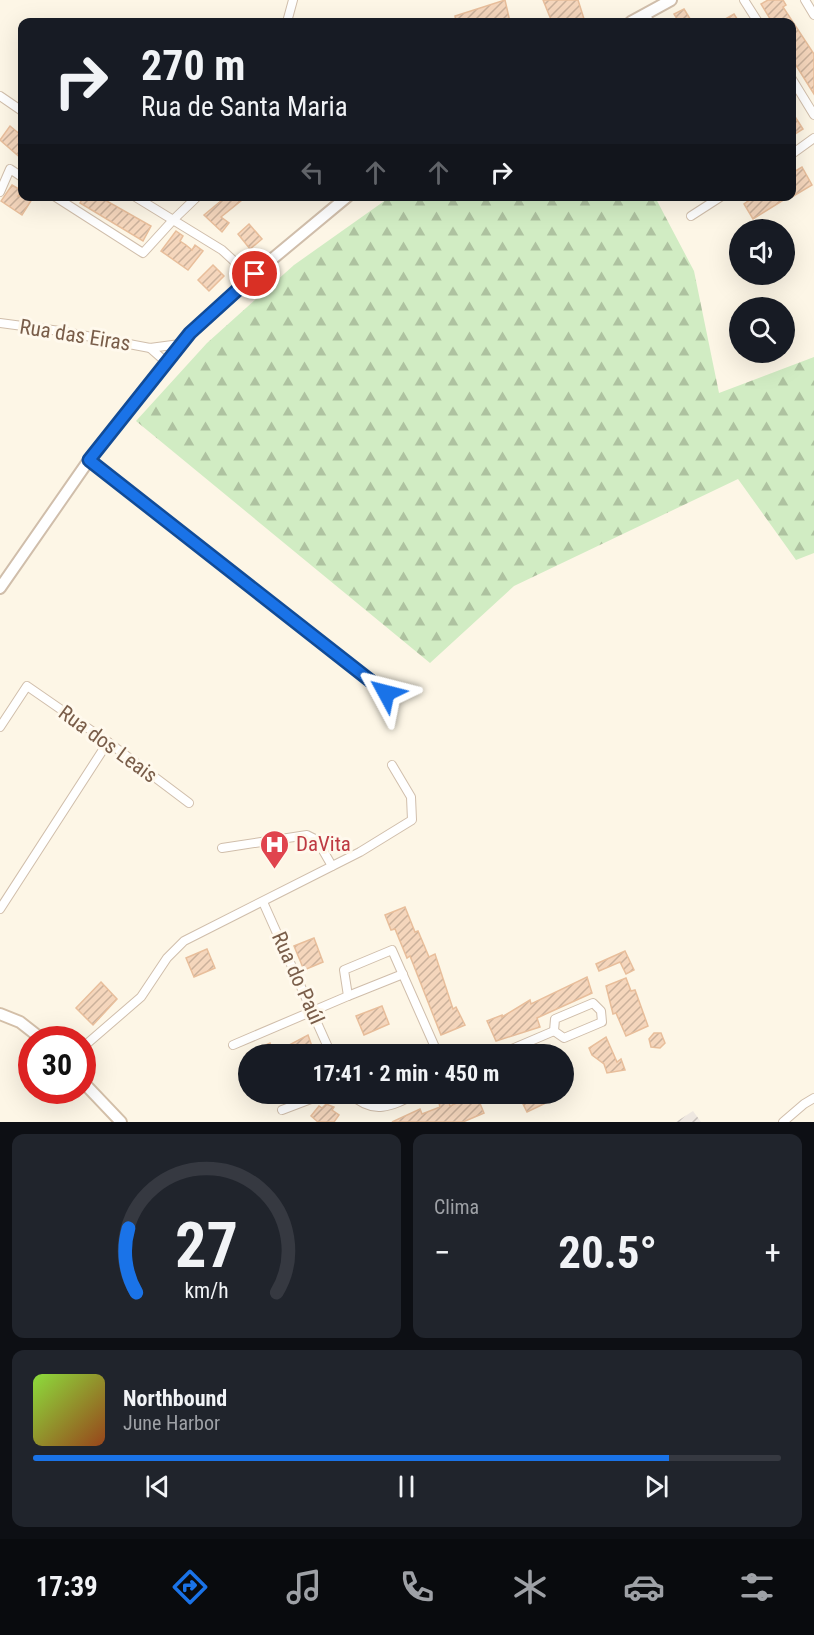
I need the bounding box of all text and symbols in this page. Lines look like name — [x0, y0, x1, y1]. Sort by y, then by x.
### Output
text: 270 m — [141, 41, 246, 90]
icon: right — [42, 42, 120, 120]
text: Rua de Santa Maria — [141, 91, 348, 123]
icon: left — [296, 156, 329, 189]
icon: ahead — [359, 156, 392, 189]
icon: ahead — [422, 156, 455, 189]
icon: right — [485, 156, 518, 189]
map controls — [729, 219, 795, 363]
button: sound — [729, 219, 795, 285]
pin — [229, 248, 280, 299]
icon: arrive — [238, 257, 271, 290]
button: search — [729, 297, 795, 363]
street label: Rua das Eiras — [18, 314, 132, 356]
position arrow — [354, 661, 418, 725]
street label: Rua dos Leais — [54, 700, 162, 788]
hospital icon: DaVita — [259, 828, 291, 870]
place label: DaVita — [296, 832, 351, 856]
street label: Rua do Paúl — [267, 928, 329, 1028]
speed limit sign: 30 — [18, 1026, 96, 1104]
text: 17:41 · 2 min · 450 m — [313, 1061, 499, 1086]
text: Clima — [434, 1195, 479, 1219]
text: 27 — [175, 1209, 238, 1282]
text: 20.5° — [558, 1226, 657, 1279]
text: − — [434, 1233, 451, 1272]
text: + — [765, 1233, 781, 1272]
text: km/h — [184, 1278, 229, 1303]
text: Northbound — [123, 1386, 227, 1411]
text: June Harbor — [123, 1411, 220, 1435]
icon: previous — [141, 1470, 174, 1503]
icon: pause — [390, 1470, 423, 1503]
icon: next — [640, 1470, 673, 1503]
icon: directions — [169, 1566, 211, 1608]
icon: music — [283, 1566, 325, 1608]
icon: phone — [396, 1566, 438, 1608]
icon: climate — [509, 1566, 551, 1608]
icon: car — [623, 1566, 665, 1608]
icon: filters — [736, 1566, 778, 1608]
text: 17:39 — [36, 1571, 98, 1603]

